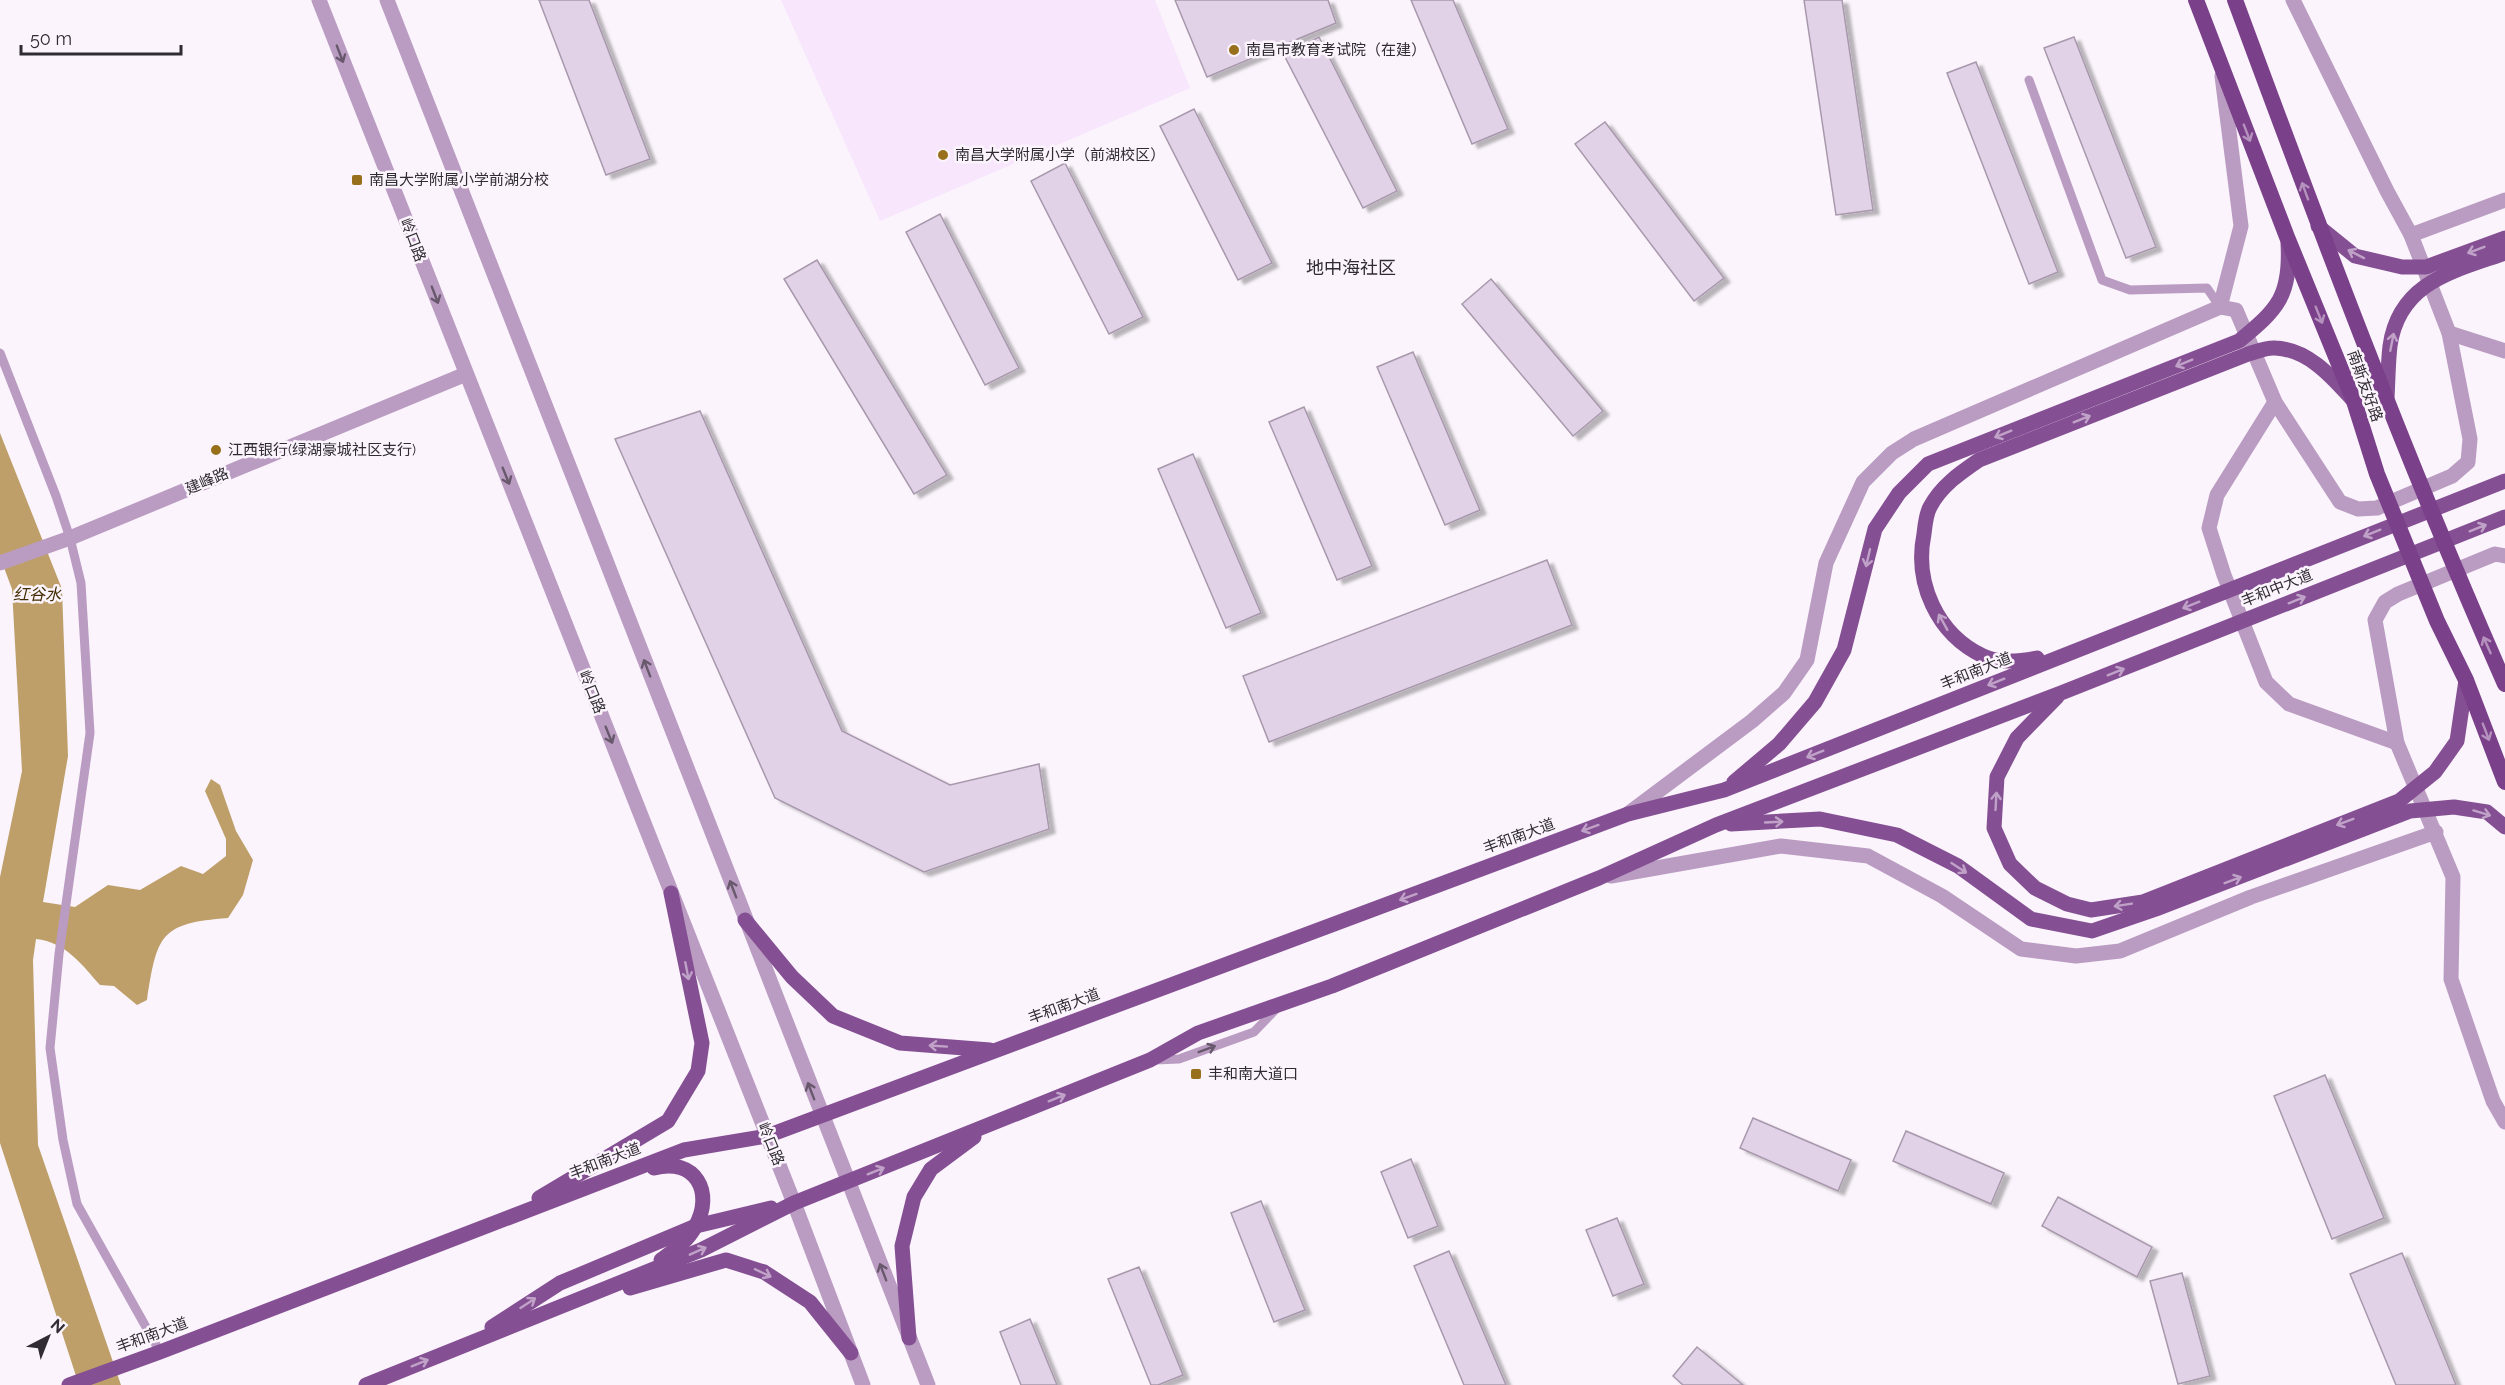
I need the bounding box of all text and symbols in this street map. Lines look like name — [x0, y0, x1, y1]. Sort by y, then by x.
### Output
scale bar — [21, 18, 182, 56]
text: 50 m — [30, 28, 72, 49]
place label: 南昌市教育考试院（在建） — [1246, 41, 1426, 59]
marker: 南昌市教育考试院（在建） — [1227, 43, 1241, 57]
one-way arrow — [335, 45, 346, 63]
one-way arrow — [2243, 123, 2254, 142]
place label: 南昌大学附属小学（前湖校区） — [955, 146, 1165, 164]
marker: 南昌大学附属小学（前湖校区） — [936, 148, 950, 162]
place label: 南昌大学附属小学前湖分校 — [369, 171, 549, 189]
marker: 南昌大学附属小学前湖分校 — [350, 173, 364, 187]
one-way arrow — [2299, 182, 2310, 200]
street label: 岭口路 — [397, 216, 429, 264]
one-way arrow — [2467, 245, 2486, 256]
one-way arrow — [2348, 248, 2365, 260]
district label: 地中海社区 — [1306, 257, 1396, 278]
one-way arrow — [430, 285, 441, 303]
one-way arrow — [2314, 305, 2325, 323]
one-way arrow — [2387, 333, 2398, 352]
street label: 南斯友好路 — [2344, 348, 2386, 424]
one-way arrow — [2176, 358, 2194, 369]
one-way arrow — [2072, 413, 2091, 424]
one-way arrow — [1994, 430, 2013, 441]
place label: 江西银行(绿湖豪城社区支行) — [228, 441, 416, 459]
marker: 江西银行(绿湖豪城社区支行) — [209, 443, 223, 457]
street label: 建峰路 — [183, 464, 231, 498]
one-way arrow — [501, 466, 512, 485]
one-way arrow — [2468, 522, 2487, 533]
one-way arrow — [2364, 528, 2382, 539]
one-way arrow — [1861, 548, 1873, 567]
street label: 丰和中大道 — [2239, 566, 2315, 610]
water label: 红谷水 — [13, 585, 62, 604]
one-way arrow — [2287, 594, 2306, 605]
one-way arrow — [2182, 600, 2201, 611]
one-way arrow — [1937, 613, 1948, 631]
one-way arrow — [2481, 637, 2493, 655]
street label: 丰和南大道 — [1938, 649, 2014, 693]
one-way arrow — [641, 660, 652, 678]
one-way arrow — [2106, 666, 2124, 677]
street label: 岭口路 — [575, 668, 609, 716]
one-way arrow — [1987, 677, 2006, 688]
one-way arrow — [2481, 722, 2492, 741]
one-way arrow — [604, 726, 615, 744]
one-way arrow — [1806, 749, 1825, 760]
one-way arrow — [1990, 791, 2001, 811]
one-way arrow — [2472, 808, 2491, 819]
street label: 丰和南大道 — [1481, 815, 1557, 857]
one-way arrow — [1764, 816, 1784, 827]
one-way arrow — [2336, 818, 2355, 829]
one-way arrow — [1582, 824, 1600, 835]
one-way arrow — [1951, 861, 1968, 874]
one-way arrow — [2223, 874, 2242, 885]
one-way arrow — [727, 881, 738, 899]
one-way arrow — [1399, 892, 1418, 903]
one-way arrow — [2114, 900, 2134, 911]
one-way arrow — [682, 961, 693, 980]
street label: 丰和南大道 — [1026, 985, 1102, 1027]
one-way arrow — [928, 1040, 948, 1051]
one-way arrow — [1197, 1042, 1215, 1053]
place label: 丰和南大道口 — [1208, 1065, 1298, 1083]
marker: 丰和南大道口 — [1189, 1067, 1203, 1081]
one-way arrow — [805, 1082, 816, 1100]
one-way arrow — [1047, 1092, 1065, 1103]
street label: 岭口路 — [754, 1120, 788, 1168]
street label: 丰和南大道 — [567, 1139, 643, 1183]
one-way arrow — [866, 1165, 885, 1176]
one-way arrow — [689, 1245, 707, 1256]
one-way arrow — [877, 1263, 888, 1282]
one-way arrow — [753, 1268, 771, 1279]
one-way arrow — [520, 1297, 537, 1310]
north arrow — [18, 1307, 78, 1367]
street label: 丰和南大道 — [114, 1314, 190, 1356]
text: N — [47, 1315, 69, 1337]
one-way arrow — [410, 1357, 429, 1368]

